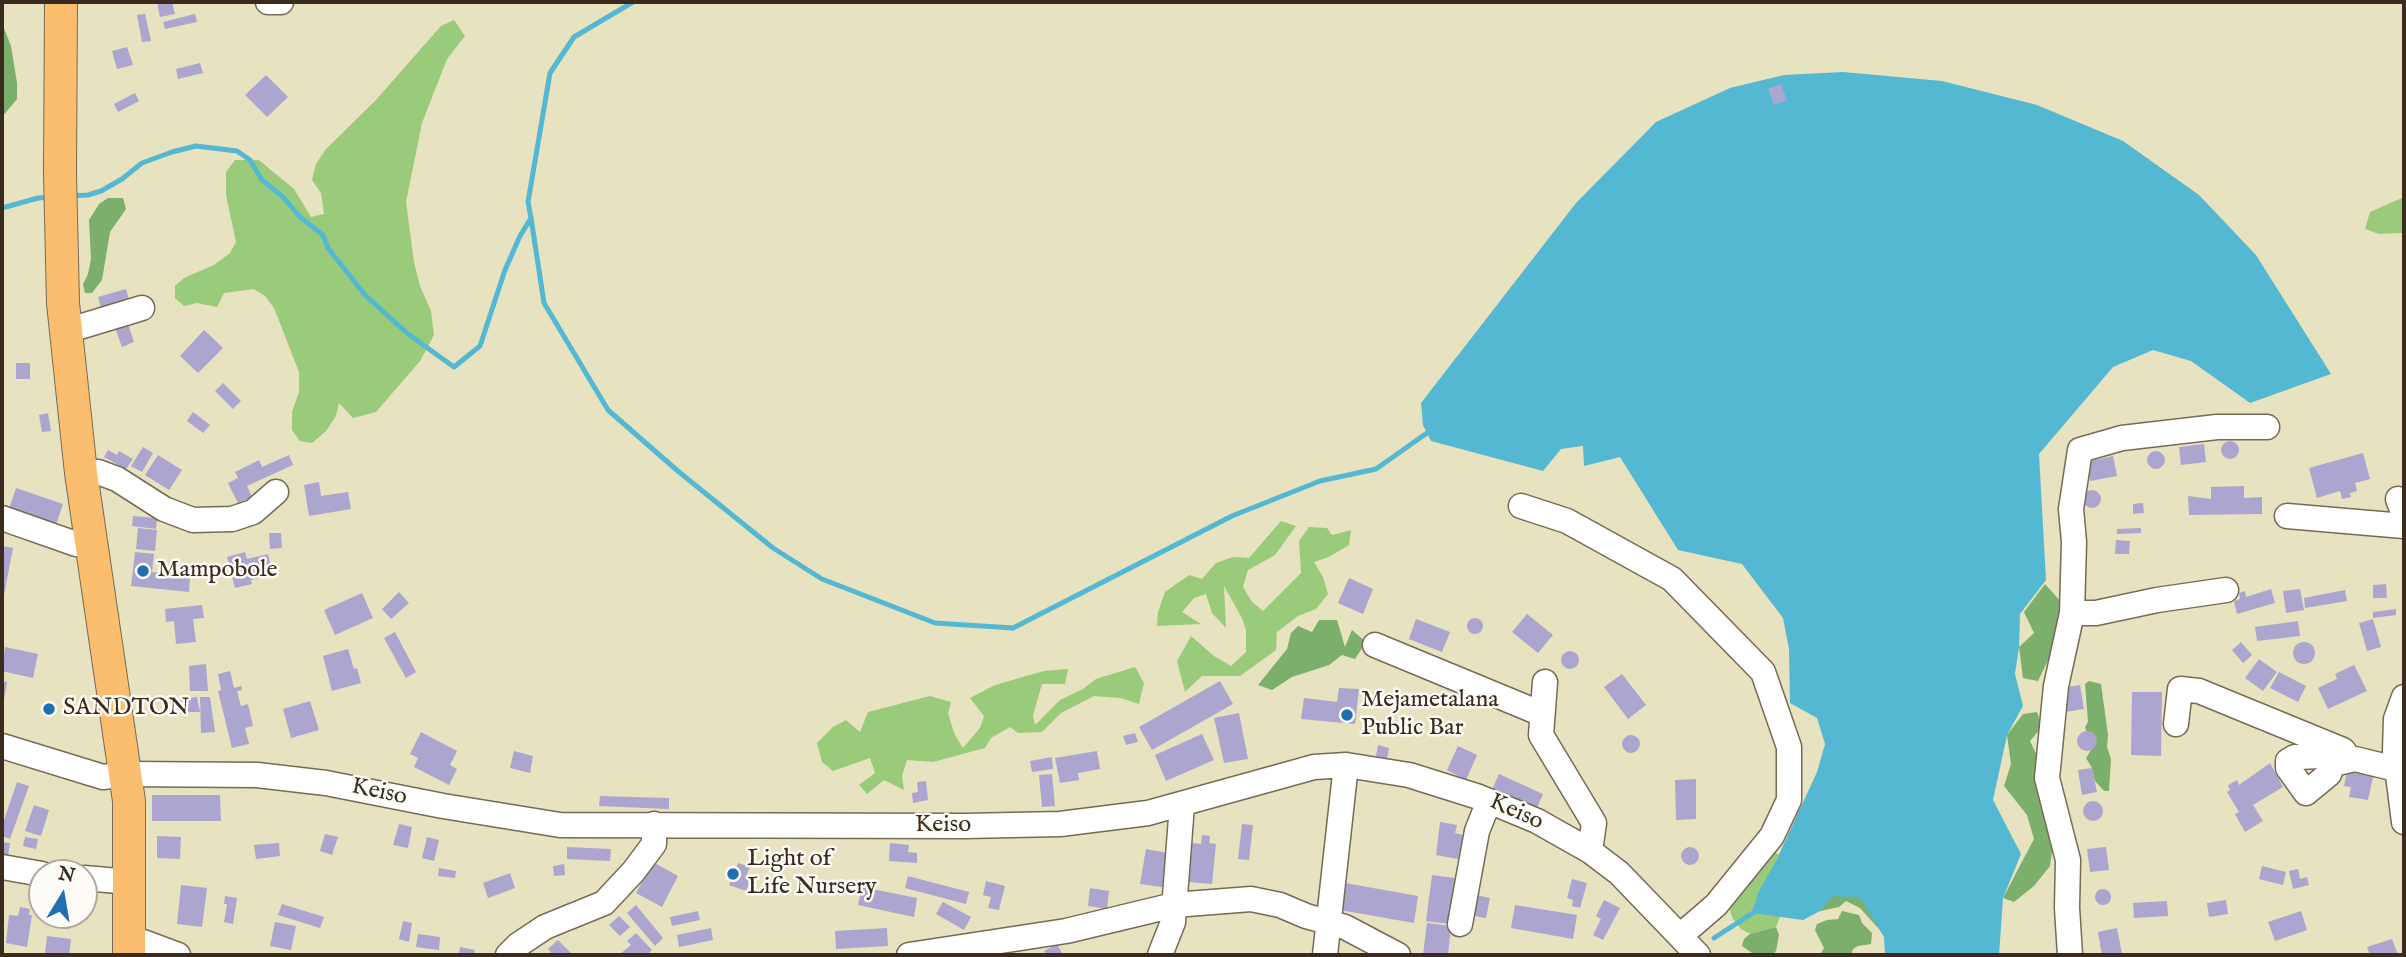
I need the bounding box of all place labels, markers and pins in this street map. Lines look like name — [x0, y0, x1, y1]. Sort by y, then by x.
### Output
place label: Mampobole — [157, 557, 278, 585]
marker: Mampobole — [135, 563, 151, 579]
place label: Mejametalana Public Bar — [1361, 687, 1499, 743]
place label: SANDTON — [63, 695, 189, 723]
marker: SANDTON — [41, 701, 57, 717]
marker: Mejametalana Public Bar — [1339, 707, 1355, 723]
place label: Light of Life Nursery — [747, 846, 877, 902]
marker: Light of Life Nursery — [725, 866, 741, 882]

